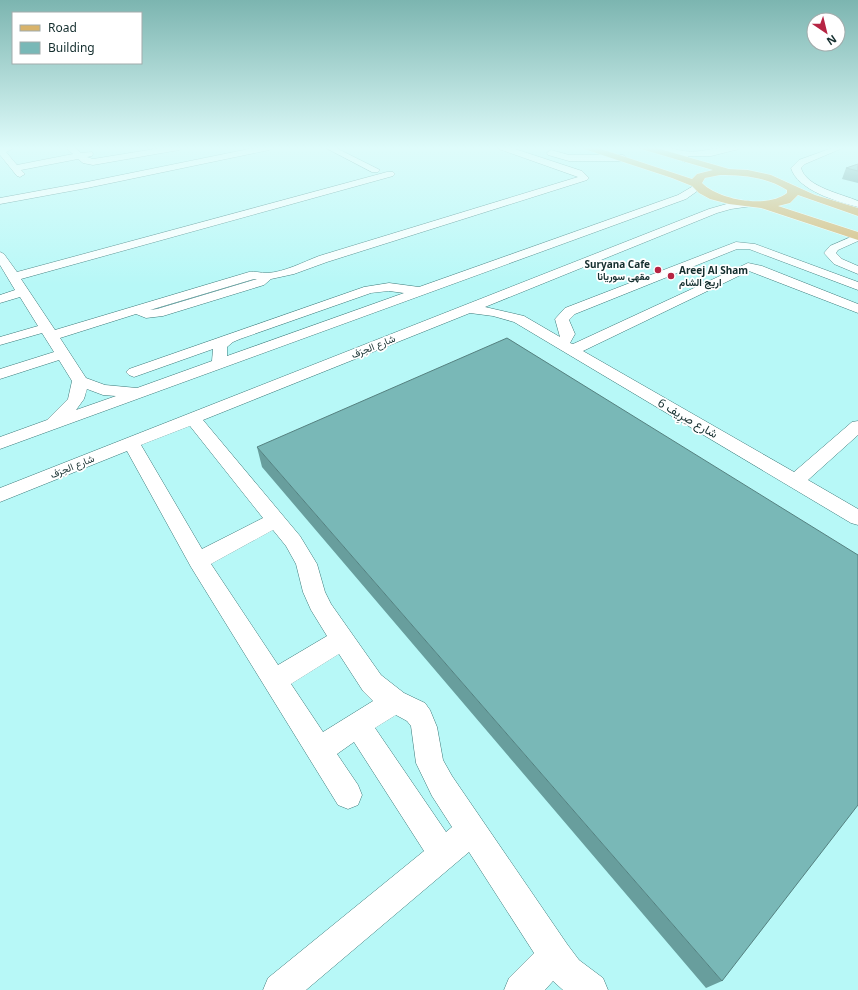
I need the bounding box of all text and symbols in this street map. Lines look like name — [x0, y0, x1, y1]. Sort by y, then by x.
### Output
legend — [12, 12, 142, 64]
north arrow — [806, 12, 846, 52]
text: Road — [48, 19, 77, 36]
text: N — [824, 32, 840, 49]
text: Building — [48, 39, 95, 56]
place label: Suryana Cafe مقهى سوريانا — [584, 257, 651, 283]
place label: Areej Al Sham اريج الشام — [679, 263, 748, 290]
marker: Suryana Cafe مقهى سوريانا — [653, 265, 663, 275]
marker: Areej Al Sham اريج الشام — [666, 271, 676, 281]
street label: شارع الحِرَف — [349, 331, 397, 361]
street label: شارع صِرِيف 6 — [654, 394, 721, 443]
street label: شارع الحِرَف — [48, 451, 96, 481]

